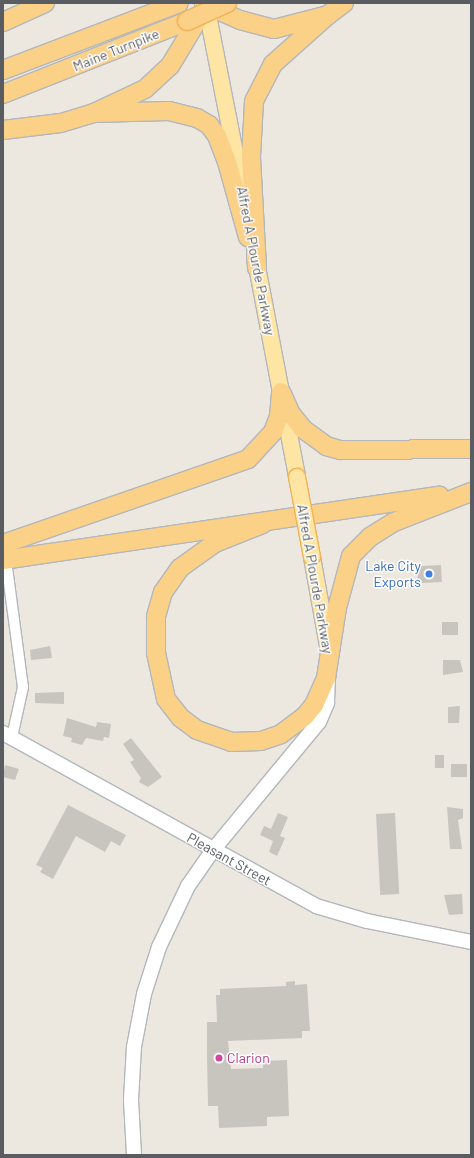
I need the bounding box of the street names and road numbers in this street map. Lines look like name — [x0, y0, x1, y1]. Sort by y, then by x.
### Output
street label: Maine Turnpike — [70, 25, 162, 75]
street label: Alfred A Plourde Parkway — [233, 185, 279, 337]
street label: Alfred A Plourde Parkway — [294, 503, 336, 655]
street label: Pleasant Street — [184, 829, 274, 889]

